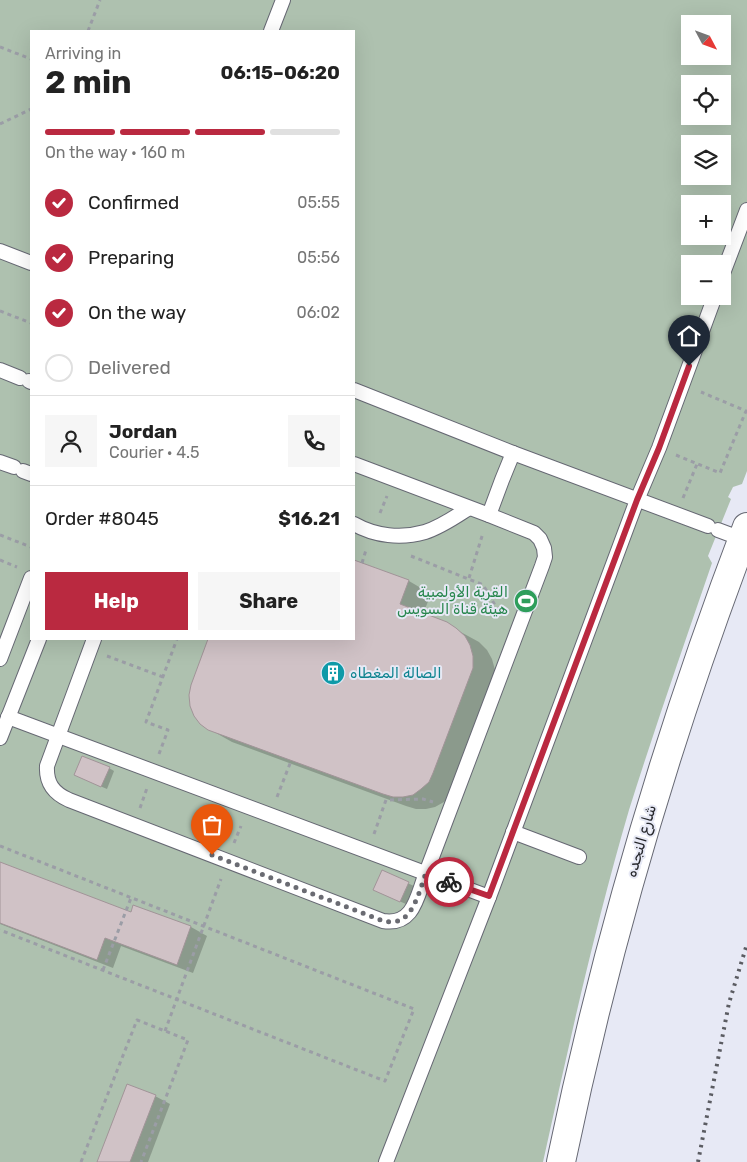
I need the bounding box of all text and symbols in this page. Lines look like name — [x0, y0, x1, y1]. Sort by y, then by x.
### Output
north arrow — [681, 15, 731, 65]
map controls — [681, 15, 731, 305]
text: Arriving in — [45, 44, 121, 63]
text: 06:15–06:20 — [221, 61, 340, 84]
text: 2 min — [45, 63, 132, 101]
button: locate — [681, 75, 731, 125]
button: layers — [681, 135, 731, 185]
text: On the way · 160 m — [45, 143, 185, 162]
icon: check — [45, 189, 73, 217]
text: Confirmed — [88, 191, 179, 214]
text: 05:55 — [297, 193, 340, 212]
button: + — [681, 195, 731, 245]
icon: check — [45, 244, 73, 272]
text: Preparing — [88, 246, 174, 269]
text: 05:56 — [297, 248, 340, 267]
button: − — [681, 255, 731, 305]
icon: check — [45, 299, 73, 327]
text: On the way — [88, 301, 186, 324]
text: 06:02 — [297, 303, 340, 322]
pin — [668, 315, 710, 366]
icon: home — [675, 322, 703, 350]
text: Delivered — [88, 356, 171, 379]
button: person — [45, 415, 97, 467]
button: phone — [288, 415, 340, 467]
text: Jordan — [109, 420, 177, 443]
text: Courier · 4.5 — [109, 443, 199, 462]
text: Order #8045 — [45, 507, 159, 530]
text: $16.21 — [278, 507, 340, 530]
button: Help — [45, 572, 188, 630]
button: Share — [198, 572, 340, 630]
place label: القرية الأولمبية هيئة قناة السويس — [397, 583, 508, 618]
sports icon: القرية الأولمبية هيئة قناة السويس — [513, 588, 539, 614]
building icon: الصالة المغطاه — [320, 660, 346, 686]
place label: الصالة المغطاه — [350, 664, 442, 682]
street label: شارع النجده — [622, 803, 662, 880]
pin — [191, 804, 233, 855]
icon: bag — [198, 811, 226, 839]
courier — [424, 857, 474, 907]
icon: bike — [435, 868, 463, 896]

